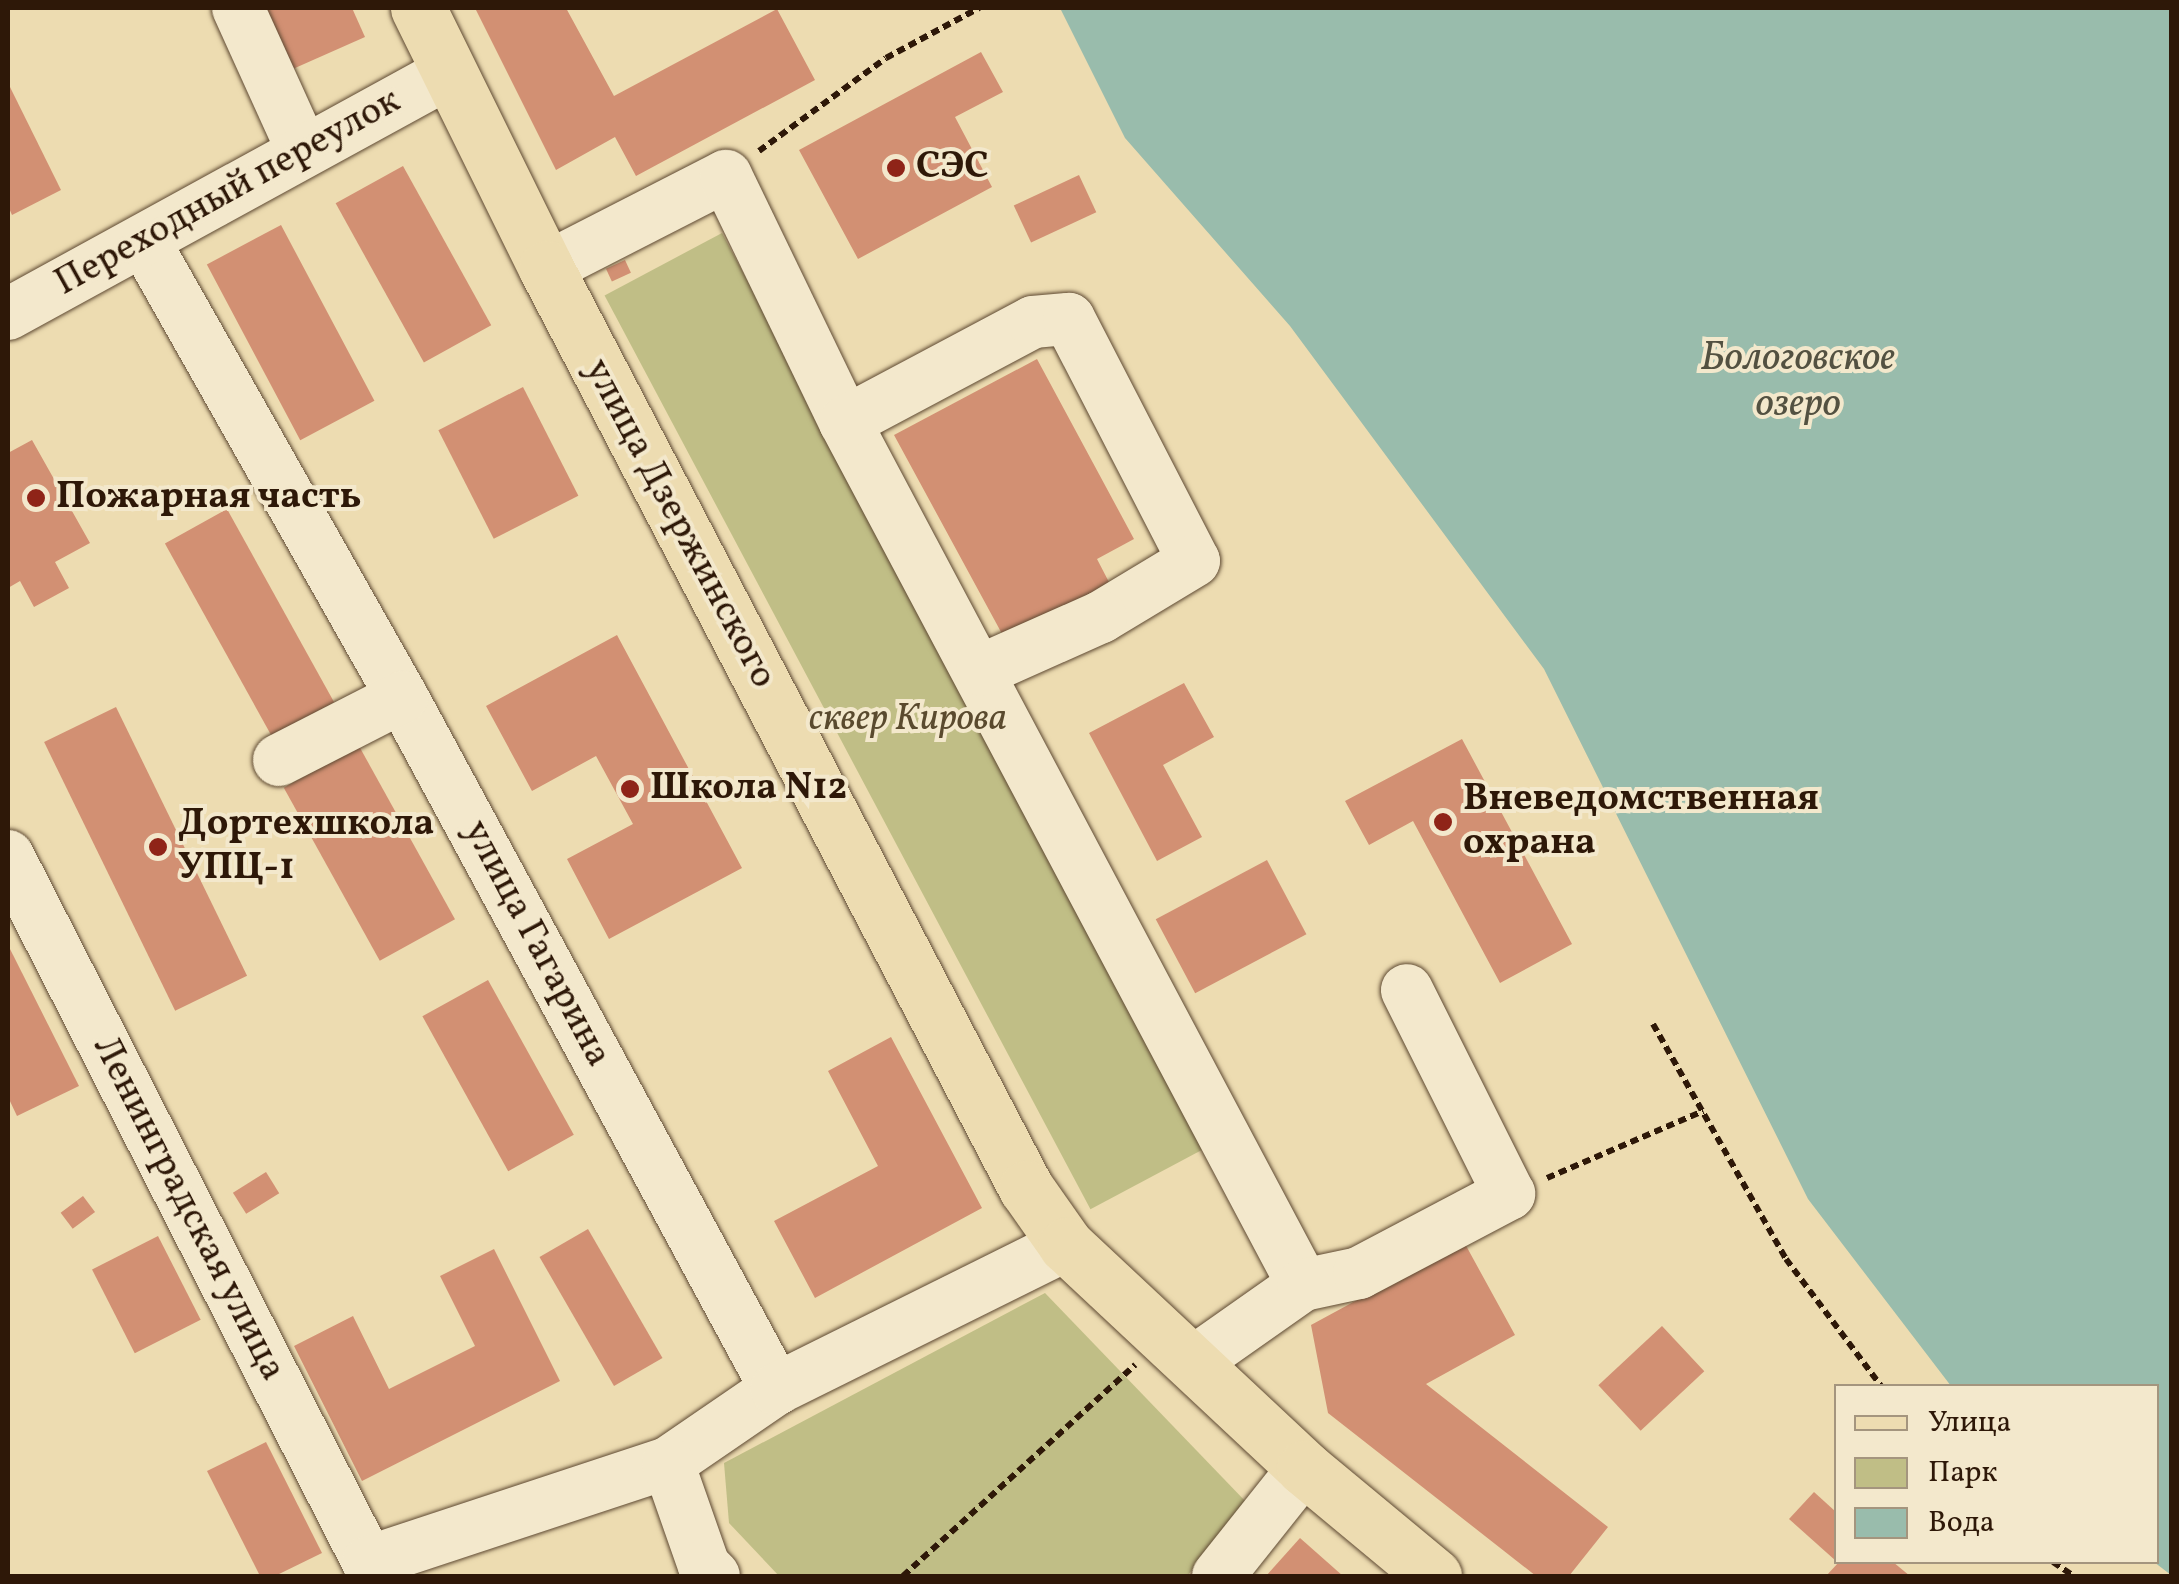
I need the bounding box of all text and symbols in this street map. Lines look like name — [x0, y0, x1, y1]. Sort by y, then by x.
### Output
street label: Переходный переулок — [47, 79, 409, 307]
place label: СЭС — [916, 145, 989, 191]
marker: СЭС — [885, 157, 907, 179]
water label: Бологовское озеро — [1701, 335, 1895, 429]
street label: улица Дзержинского — [573, 352, 785, 696]
place label: Пожарная часть — [56, 475, 362, 521]
marker: Пожарная часть — [25, 487, 47, 509]
park label: сквер Кирова — [809, 697, 1007, 743]
place label: Школа N12 — [650, 766, 847, 812]
place label: Вневедомственная охрана — [1463, 777, 1819, 866]
marker: Школа N12 — [619, 778, 641, 800]
place label: Дортехшкола УПЦ-1 — [178, 802, 434, 892]
marker: Вневедомственная охрана — [1432, 811, 1454, 833]
street label: улица Гагарина — [452, 813, 620, 1075]
marker: Дортехшкола УПЦ-1 — [147, 836, 169, 858]
street label: Ленинградская улица — [81, 1029, 295, 1389]
legend — [1834, 1384, 2159, 1564]
text: Улица — [1928, 1402, 2011, 1444]
text: Парк — [1928, 1452, 1997, 1494]
text: Вода — [1928, 1502, 1995, 1544]

